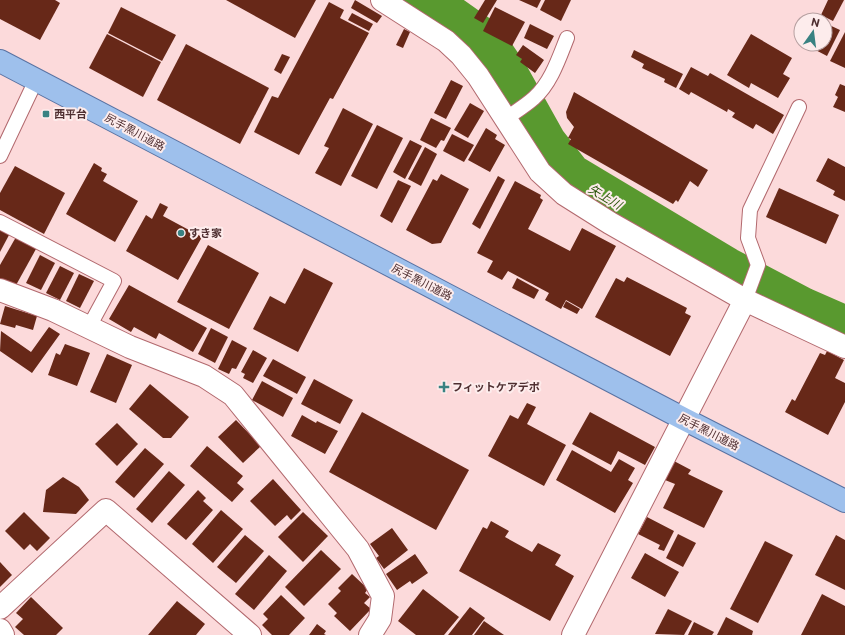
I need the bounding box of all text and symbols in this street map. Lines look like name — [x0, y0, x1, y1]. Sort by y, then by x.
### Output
north arrow — [793, 12, 833, 52]
text: N — [810, 15, 821, 29]
place label: 西平台 — [54, 107, 87, 120]
marker: 西平台 — [41, 109, 51, 119]
street label: 尻手黒川道路 — [103, 110, 167, 153]
water label: 矢上川 — [586, 181, 626, 212]
place label: すき家 — [189, 226, 222, 239]
marker: すき家 — [176, 228, 186, 238]
street label: 尻手黒川道路 — [390, 261, 455, 302]
place label: フィットケアデポ — [452, 380, 540, 393]
marker: フィットケアデポ — [439, 382, 449, 392]
street label: 尻手黒川道路 — [677, 411, 742, 452]

